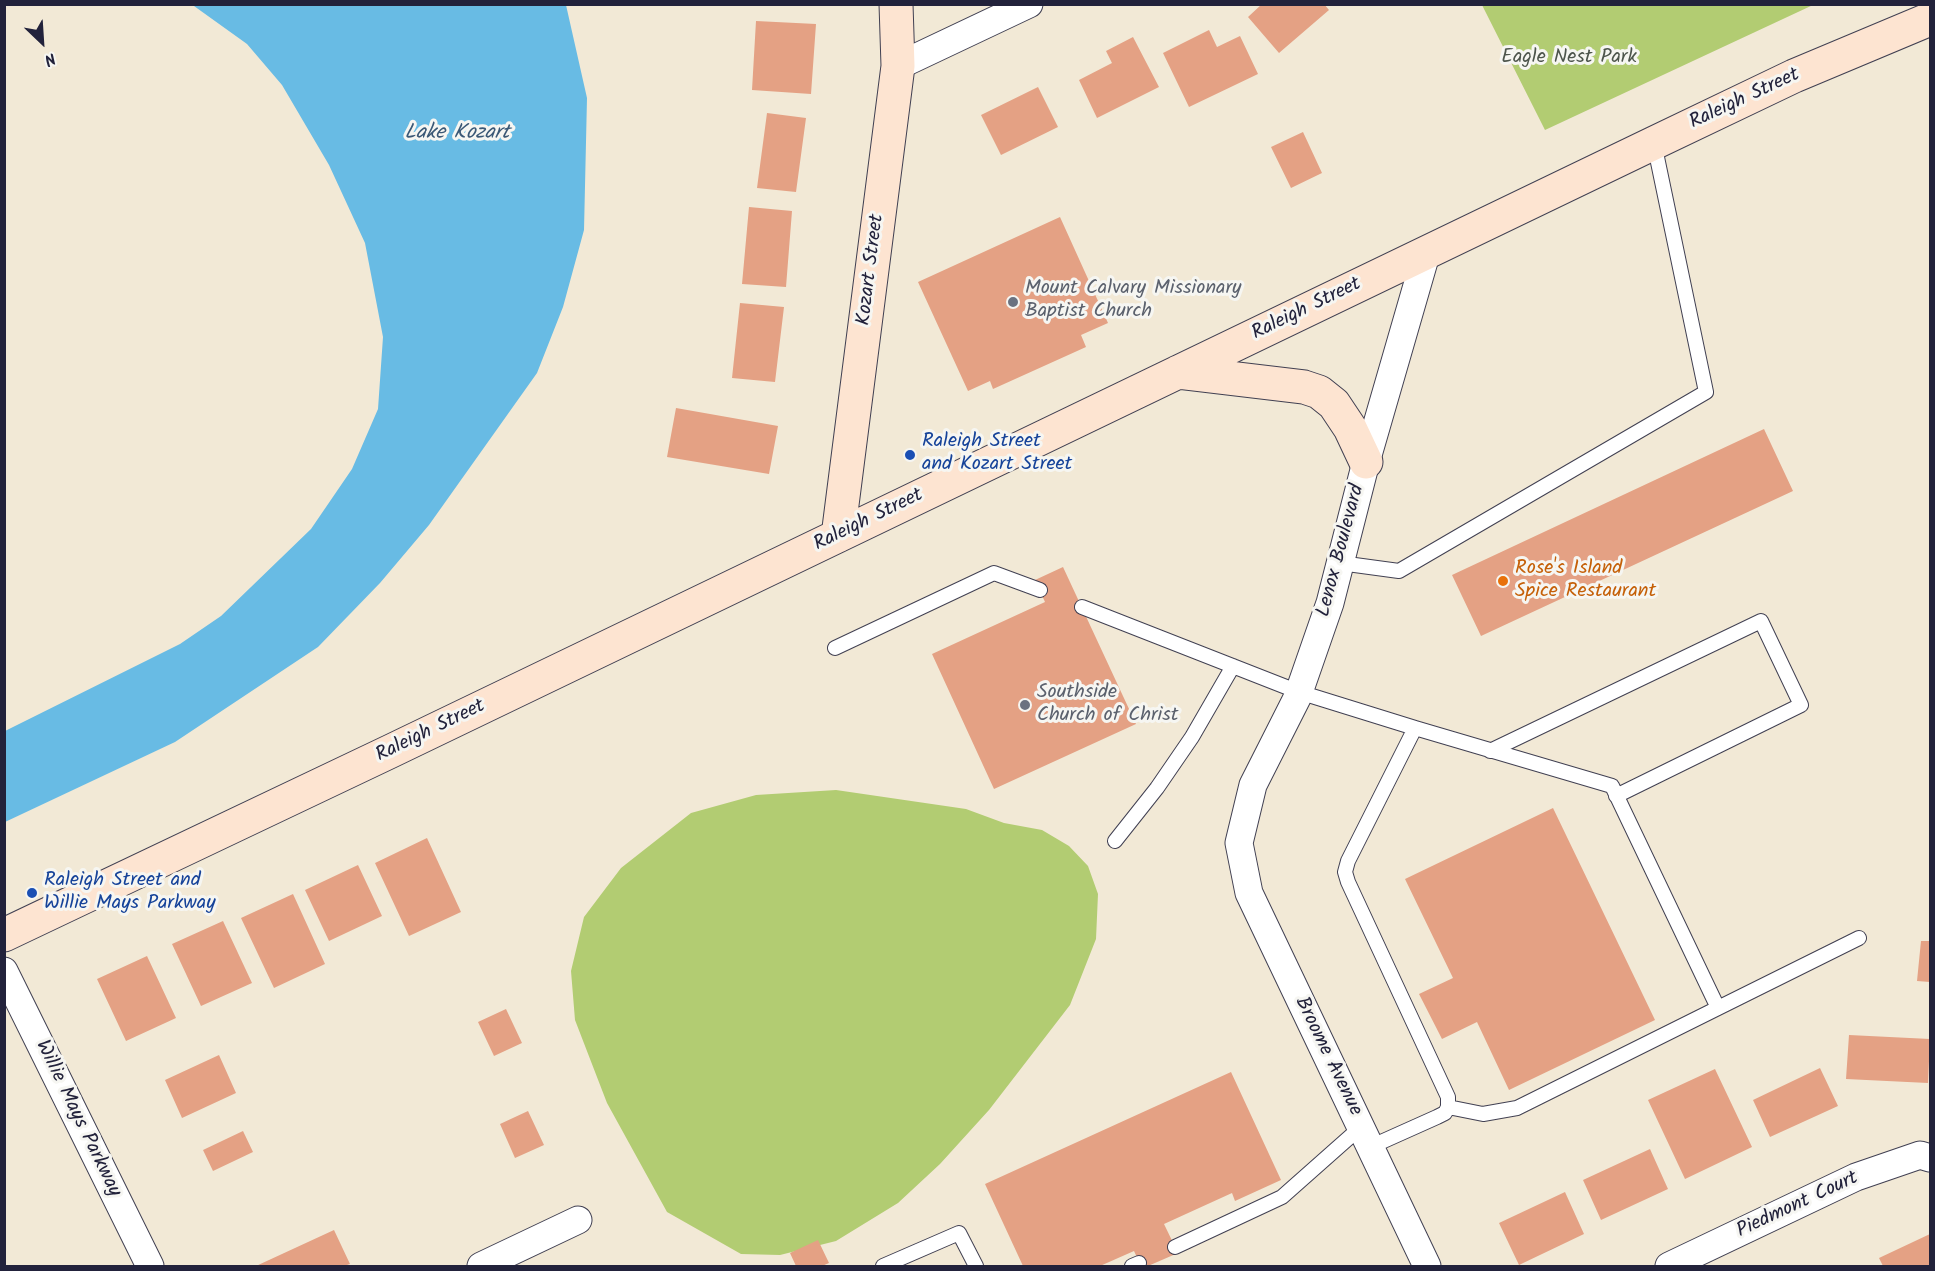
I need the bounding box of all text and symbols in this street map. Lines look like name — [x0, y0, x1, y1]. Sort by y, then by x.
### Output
north arrow — [12, 12, 72, 72]
text: N — [40, 45, 60, 72]
park label: Eagle Nest Park — [1501, 47, 1637, 71]
street label: Raleigh Street — [1686, 64, 1804, 136]
water label: Lake Kozart — [404, 121, 510, 147]
street label: Kozart Street — [853, 213, 891, 327]
street label: Raleigh Street — [1248, 273, 1366, 347]
place label: Mount Calvary Missionary Baptist Church — [1025, 278, 1241, 325]
marker: Mount Calvary Missionary Baptist Church — [1006, 295, 1020, 309]
place label: Raleigh Street and Kozart Street — [922, 431, 1072, 478]
marker: Raleigh Street and Kozart Street — [903, 448, 917, 462]
street label: Lenox Boulevard — [1313, 482, 1371, 620]
street label: Raleigh Street — [810, 484, 928, 558]
place label: Rose's Island Spice Restaurant — [1515, 558, 1656, 605]
marker: Rose's Island Spice Restaurant — [1496, 574, 1510, 588]
place label: Southside Church of Christ — [1037, 682, 1179, 729]
street label: Raleigh Street — [372, 695, 490, 769]
marker: Southside Church of Christ — [1018, 698, 1032, 712]
place label: Raleigh Street and Willie Mays Parkway — [44, 870, 216, 917]
marker: Raleigh Street and Willie Mays Parkway — [25, 886, 39, 900]
street label: Broome Avenue — [1288, 994, 1366, 1120]
street label: Willie Mays Parkway — [29, 1037, 125, 1201]
street label: Piedmont Court — [1734, 1167, 1862, 1245]

